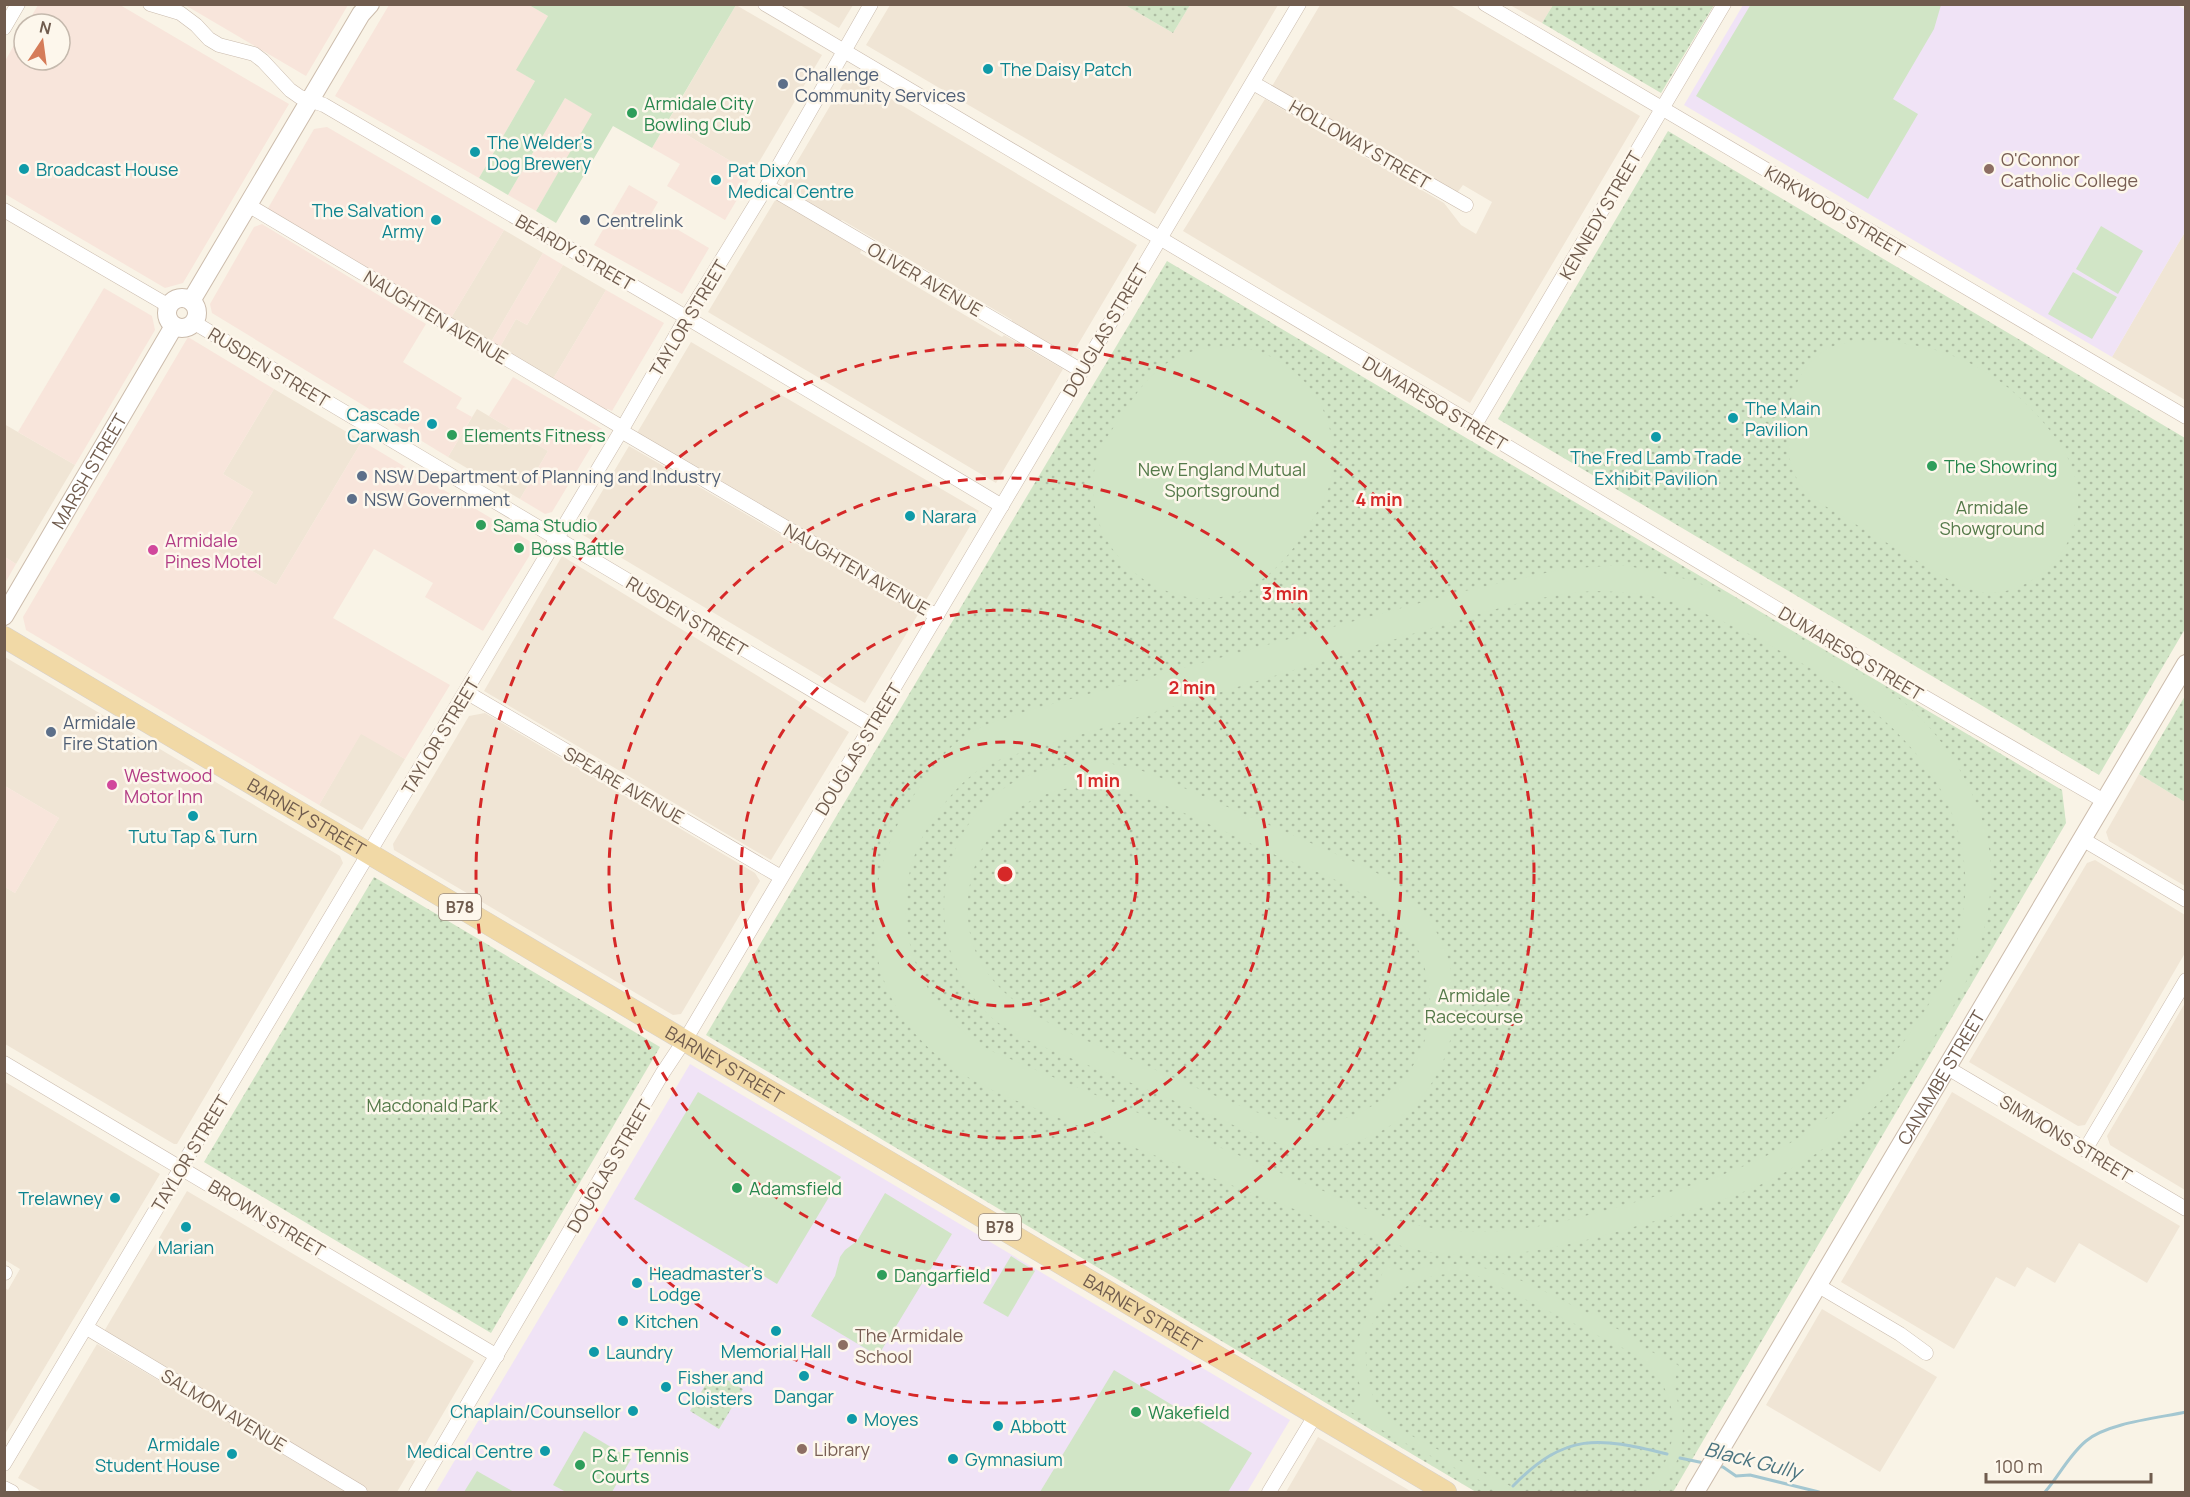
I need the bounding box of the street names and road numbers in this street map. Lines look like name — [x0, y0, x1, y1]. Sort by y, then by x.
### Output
street label: HOLLOWAY STREET — [1285, 94, 1435, 194]
street label: KENNEDY STREET — [1553, 146, 1647, 284]
street label: KIRKWOOD STREET — [1760, 160, 1910, 263]
street label: BEARDY STREET — [511, 208, 639, 296]
street label: OLIVER AVENUE — [863, 236, 987, 322]
street label: TAYLOR STREET — [644, 255, 732, 381]
street label: DOUGLAS STREET — [1057, 259, 1153, 401]
street label: NAUGHTEN AVENUE — [359, 264, 513, 370]
street label: RUSDEN STREET — [204, 321, 334, 413]
street label: DUMARESQ STREET — [1358, 350, 1512, 456]
street label: MARSH STREET — [46, 409, 132, 533]
street label: NAUGHTEN AVENUE — [780, 518, 934, 620]
street label: RUSDEN STREET — [622, 570, 752, 662]
street label: DUMARESQ STREET — [1774, 600, 1928, 706]
street label: TAYLOR STREET — [396, 673, 484, 799]
street label: DOUGLAS STREET — [809, 678, 907, 819]
street label: SPEARE AVENUE — [559, 741, 689, 829]
street label: BARNEY STREET — [243, 772, 371, 861]
road number: B78 — [439, 894, 481, 920]
street label: CANAMBE STREET — [1892, 1006, 1990, 1149]
street label: BARNEY STREET — [661, 1020, 789, 1109]
street label: SIMMONS STREET — [1996, 1089, 2137, 1187]
street label: TAYLOR STREET — [146, 1090, 234, 1216]
street label: DOUGLAS STREET — [561, 1095, 657, 1237]
street label: BROWN STREET — [204, 1174, 330, 1262]
road number: B78 — [979, 1214, 1021, 1240]
street label: BARNEY STREET — [1079, 1268, 1207, 1357]
street label: SALMON AVENUE — [157, 1363, 291, 1457]

